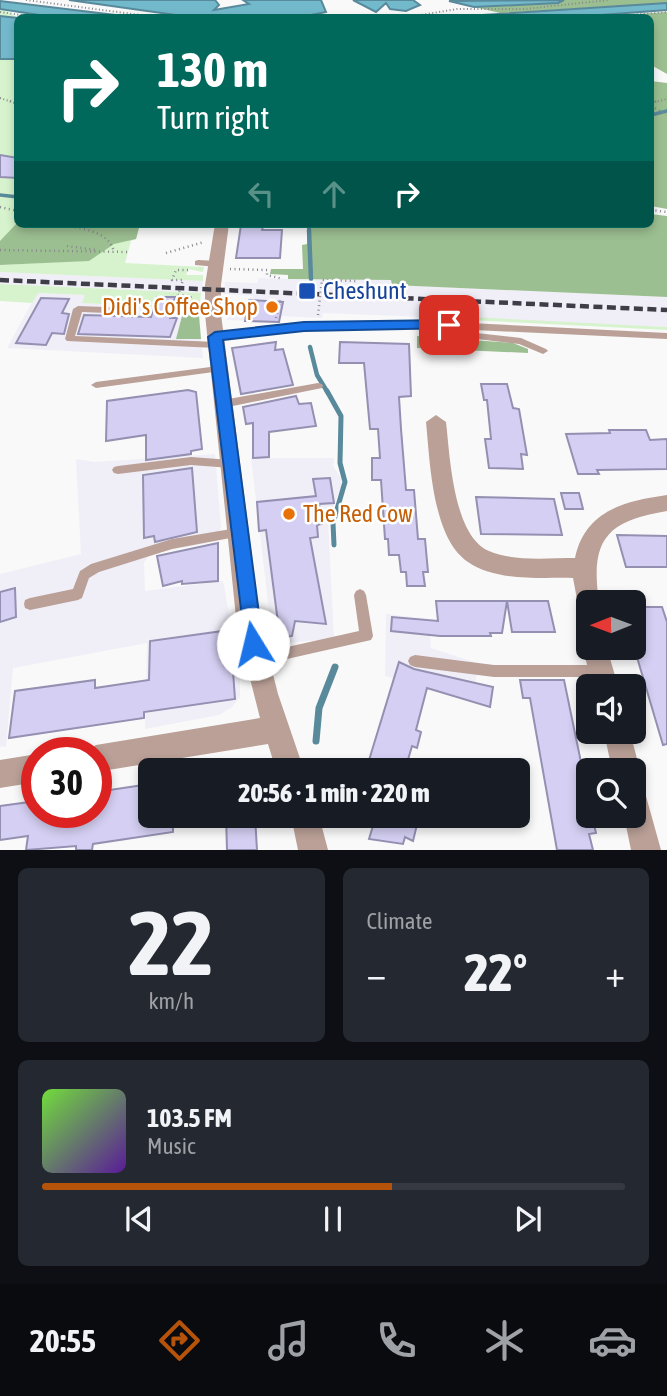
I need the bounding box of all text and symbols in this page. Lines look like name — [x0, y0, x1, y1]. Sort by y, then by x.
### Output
text: 130 m — [157, 41, 268, 97]
icon: right — [42, 42, 133, 133]
text: Turn right — [157, 99, 270, 136]
icon: left — [242, 175, 280, 213]
icon: ahead — [315, 175, 353, 213]
icon: right — [388, 175, 426, 213]
place label: Cheshunt — [323, 277, 407, 304]
marker: Cheshunt — [297, 281, 317, 301]
place label: Didi's Coffee Shop — [102, 293, 258, 320]
pin — [419, 295, 479, 355]
marker: Didi's Coffee Shop — [264, 299, 280, 315]
icon: arrive — [430, 306, 468, 344]
place label: The Red Cow — [303, 500, 413, 527]
marker: The Red Cow — [281, 506, 297, 522]
north arrow — [576, 590, 646, 660]
map controls — [576, 590, 646, 828]
position arrow — [216, 607, 290, 681]
button: sound — [576, 674, 646, 744]
speed limit sign: 30 — [21, 737, 112, 828]
button: search — [576, 758, 646, 828]
text: 20:56 · 1 min · 220 m — [238, 778, 430, 808]
text: 22 — [128, 890, 214, 994]
text: Climate — [367, 908, 432, 934]
text: 22° — [464, 942, 527, 1002]
text: − — [367, 952, 386, 995]
text: + — [605, 952, 625, 995]
text: km/h — [148, 988, 194, 1014]
text: 103.5 FM — [147, 1103, 232, 1133]
text: Music — [147, 1133, 195, 1159]
icon: previous — [120, 1200, 158, 1238]
icon: pause — [314, 1200, 352, 1238]
icon: next — [509, 1200, 547, 1238]
icon: directions — [155, 1316, 204, 1365]
icon: music — [264, 1316, 313, 1365]
icon: phone — [372, 1316, 421, 1365]
icon: climate — [480, 1316, 529, 1365]
icon: car — [588, 1316, 637, 1365]
text: 20:55 — [30, 1322, 96, 1359]

